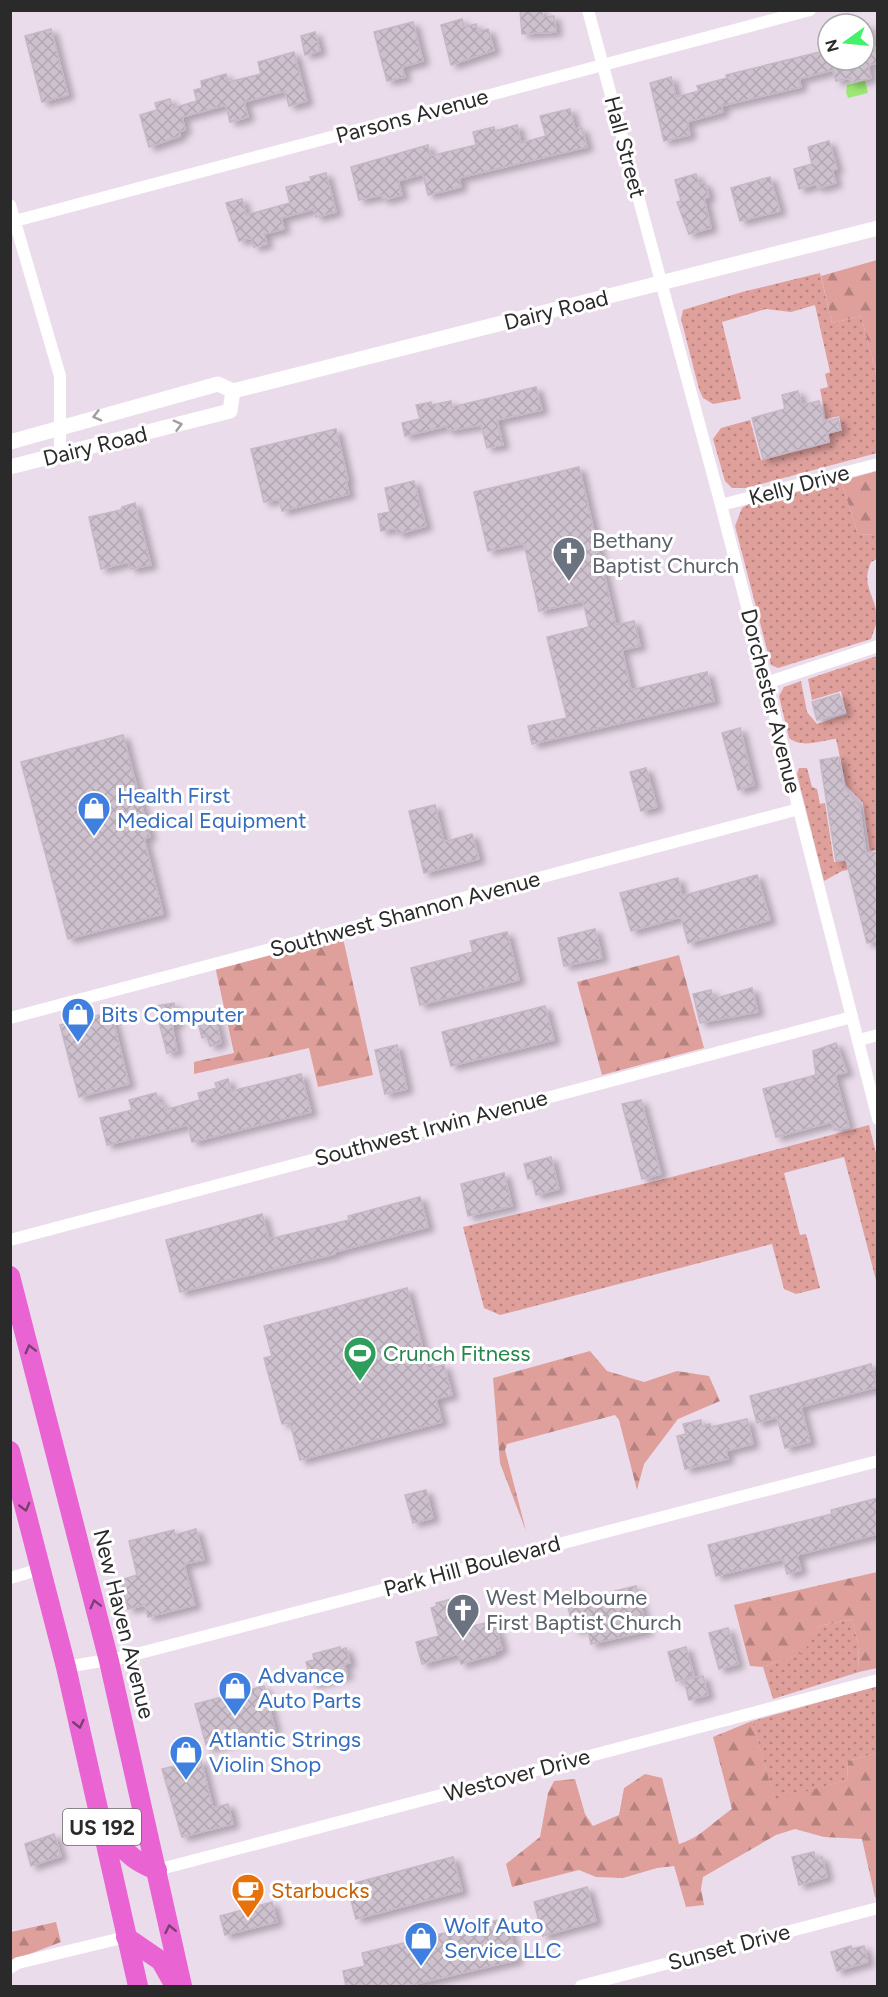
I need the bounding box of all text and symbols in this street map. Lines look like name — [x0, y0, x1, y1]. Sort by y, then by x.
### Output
north arrow — [816, 12, 876, 72]
text: N — [821, 37, 843, 54]
street label: Parsons Avenue — [333, 83, 491, 149]
street label: Hall Street — [598, 93, 652, 201]
street label: Dairy Road — [501, 284, 611, 336]
one-way arrow — [92, 409, 102, 422]
street label: Dairy Road — [40, 420, 150, 472]
one-way arrow — [172, 420, 183, 432]
street label: Kelly Drive — [746, 459, 852, 511]
place label: Bethany Baptist Church — [592, 527, 739, 579]
church icon: Bethany Baptist Church — [551, 535, 587, 582]
street label: Dorchester Avenue — [735, 606, 807, 796]
place label: Health First Medical Equipment — [117, 782, 306, 834]
shop icon: Health First Medical Equipment — [76, 790, 112, 837]
street label: Southwest Shannon Avenue — [267, 865, 543, 963]
shop icon: Bits Computer — [60, 996, 96, 1043]
place label: Bits Computer — [101, 1001, 244, 1028]
street label: Southwest Irwin Avenue — [312, 1084, 550, 1172]
sports icon: Crunch Fitness — [342, 1335, 378, 1382]
place label: Crunch Fitness — [383, 1340, 531, 1367]
one-way arrow — [24, 1344, 37, 1354]
one-way arrow — [18, 1502, 31, 1512]
street label: New Haven Avenue — [87, 1526, 161, 1722]
street label: Park Hill Boulevard — [381, 1529, 563, 1603]
place label: West Melbourne First Baptist Church — [486, 1584, 682, 1636]
church icon: West Melbourne First Baptist Church — [445, 1592, 481, 1639]
one-way arrow — [90, 1599, 102, 1610]
place label: Advance Auto Parts — [258, 1662, 361, 1714]
shop icon: Advance Auto Parts — [217, 1670, 253, 1717]
one-way arrow — [72, 1719, 85, 1729]
place label: Atlantic Strings Violin Shop — [209, 1726, 361, 1778]
shop icon: Atlantic Strings Violin Shop — [168, 1734, 204, 1781]
street label: Westover Drive — [441, 1743, 593, 1807]
road number: US 192 — [63, 1809, 141, 1845]
cafe icon: Starbucks — [230, 1872, 266, 1919]
place label: Starbucks — [271, 1877, 369, 1904]
place label: Wolf Auto Service LLC — [444, 1912, 562, 1964]
street label: Sunset Drive — [665, 1918, 793, 1976]
shop icon: Wolf Auto Service LLC — [403, 1920, 439, 1967]
one-way arrow — [164, 1925, 177, 1935]

